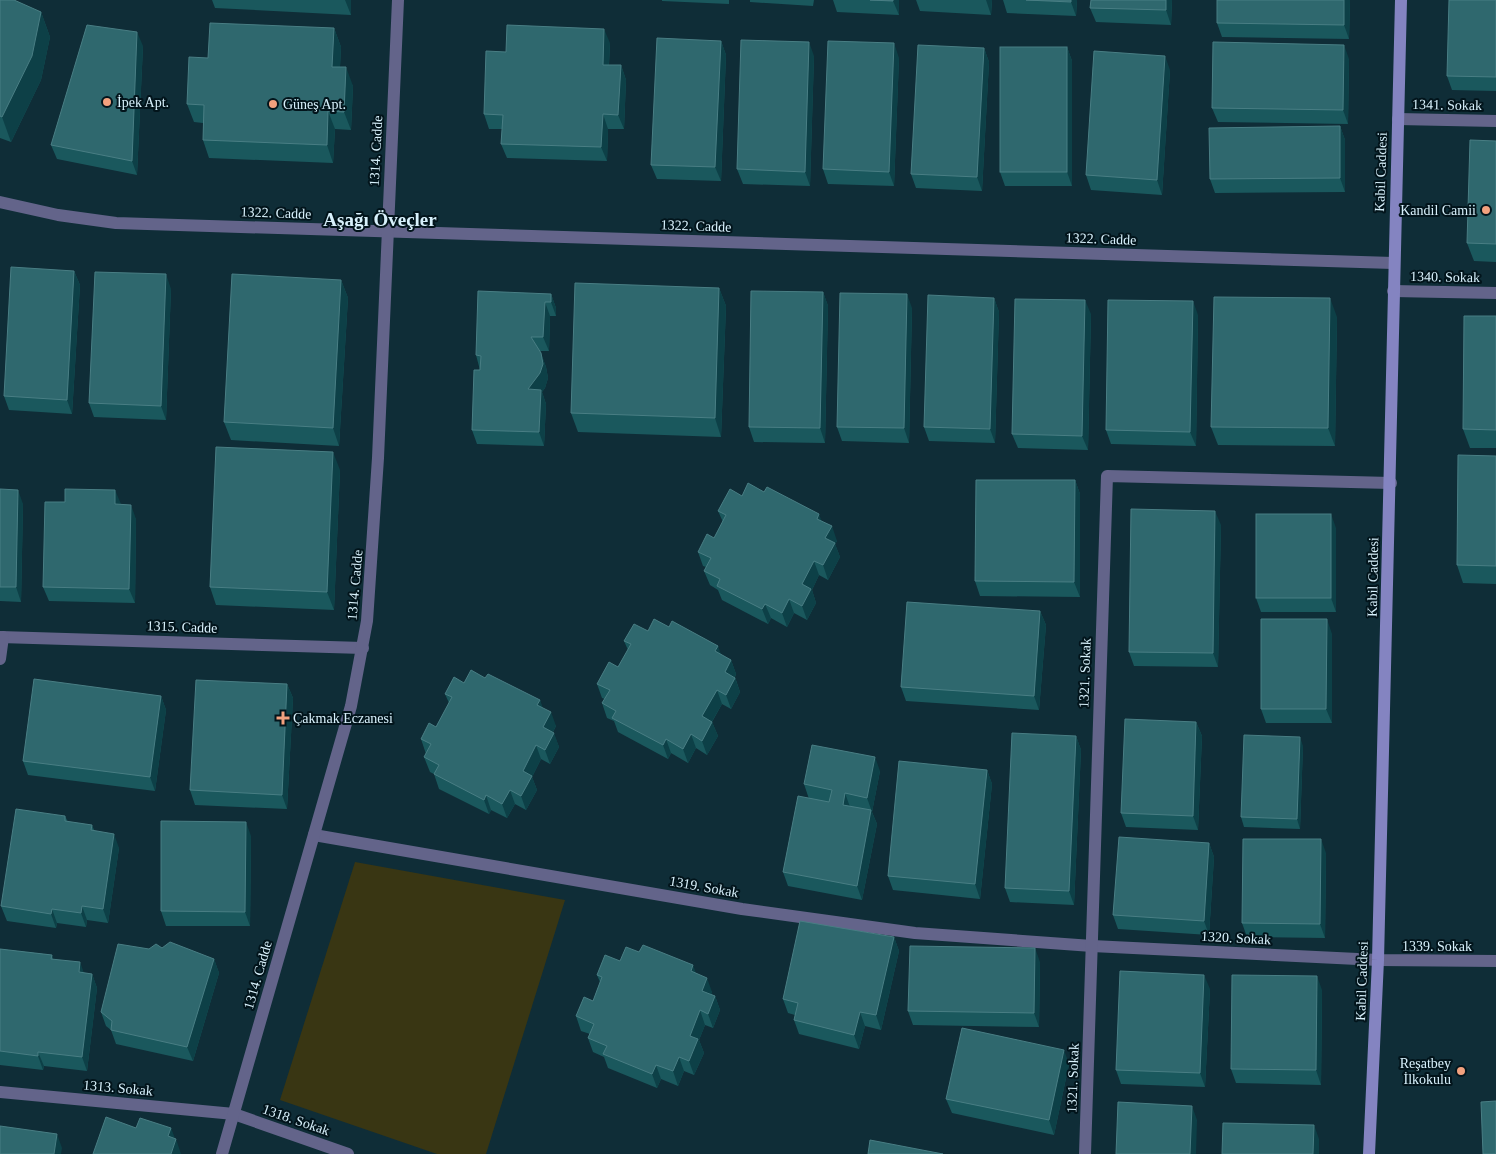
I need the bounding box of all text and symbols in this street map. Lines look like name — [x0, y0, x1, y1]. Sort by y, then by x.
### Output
place label: İpek Apt. — [117, 95, 169, 110]
marker: İpek Apt. — [101, 96, 113, 108]
place label: Güneş Apt. — [283, 97, 346, 112]
street label: 1341. Sokak — [1412, 97, 1482, 113]
marker: Güneş Apt. — [267, 98, 279, 110]
street label: 1314. Cadde — [367, 115, 385, 187]
street label: Kabil Caddesi — [1372, 132, 1390, 212]
place label: Kandil Camii — [1400, 203, 1476, 218]
street label: 1322. Cadde — [240, 204, 312, 222]
marker: Kandil Camii — [1480, 204, 1492, 216]
district label: Aşağı Öveçler — [323, 209, 437, 230]
street label: 1322. Cadde — [660, 217, 732, 235]
street label: 1322. Cadde — [1065, 230, 1137, 248]
street label: 1340. Sokak — [1410, 269, 1480, 285]
street label: Kabil Caddesi — [1365, 537, 1381, 617]
street label: 1314. Cadde — [344, 549, 366, 621]
street label: 1315. Cadde — [146, 618, 218, 636]
street label: 1321. Sokak — [1076, 638, 1094, 708]
place label: Çakmak Eczanesi — [293, 711, 393, 726]
marker: Çakmak Eczanesi — [277, 712, 289, 724]
street label: 1319. Sokak — [668, 874, 740, 900]
street label: 1320. Sokak — [1201, 929, 1271, 947]
street label: 1314. Cadde — [241, 939, 275, 1011]
street label: 1339. Sokak — [1402, 939, 1472, 954]
street label: Kabil Caddesi — [1353, 941, 1371, 1021]
street label: 1321. Sokak — [1064, 1043, 1082, 1113]
place label: Reşatbey İlkokulu — [1400, 1056, 1451, 1087]
marker: Reşatbey İlkokulu — [1455, 1065, 1467, 1077]
street label: 1313. Sokak — [82, 1077, 154, 1099]
street label: 1318. Sokak — [260, 1102, 332, 1138]

